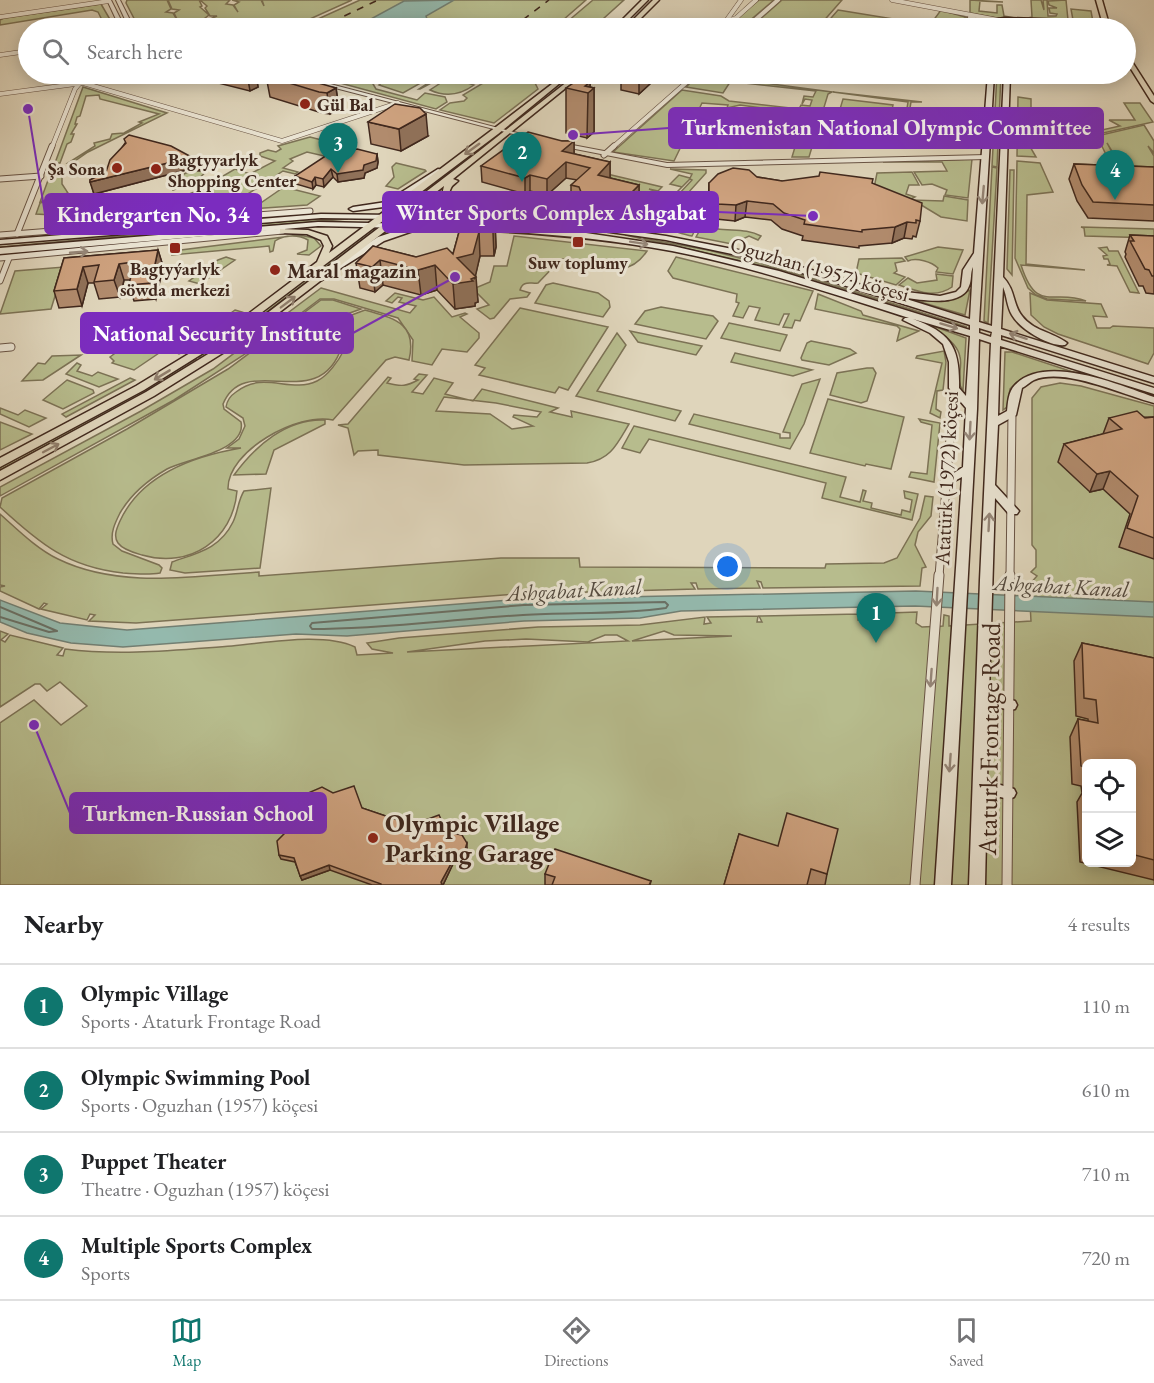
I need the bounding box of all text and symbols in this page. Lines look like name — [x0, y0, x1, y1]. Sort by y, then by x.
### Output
search box — [18, 18, 1136, 84]
icon: search — [39, 35, 72, 68]
text: Search here — [87, 37, 182, 66]
place label: Gül Bal — [317, 93, 374, 116]
marker: Gül Bal — [298, 97, 312, 111]
callout: Turkmenistan National Olympic Committee — [669, 108, 1103, 148]
text: Turkmenistan National Olympic Committee — [681, 113, 1091, 142]
pin: 3 — [318, 124, 358, 173]
pin: 2 — [502, 132, 542, 182]
one-way arrow — [465, 143, 481, 155]
place label: Bagtyyarlyk Shopping Center — [168, 148, 297, 192]
pin: 4 — [1096, 150, 1134, 200]
place label: Şa Sona — [48, 157, 105, 180]
marker: Şa Sona — [110, 161, 124, 175]
marker: Bagtyyarlyk Shopping Center — [149, 162, 163, 176]
one-way arrow — [977, 184, 988, 204]
callout: Winter Sports Complex Ashgabat — [383, 192, 718, 232]
callout: Kindergarten No. 34 — [45, 194, 261, 234]
text: Winter Sports Complex Ashgabat — [396, 198, 707, 227]
text: Kindergarten No. 34 — [57, 200, 250, 229]
street label: Oguzhan (1957) köçesi — [727, 231, 913, 307]
marker: Suw toplumy — [571, 235, 585, 249]
one-way arrow — [629, 238, 648, 249]
marker: Bagtyýarlyk söwda merkezi — [168, 241, 182, 255]
one-way arrow — [69, 246, 89, 257]
place label: Suw toplumy — [528, 251, 628, 274]
place label: Bagtyýarlyk söwda merkezi — [120, 257, 231, 301]
place label: Maral magazin — [287, 257, 417, 284]
marker: Maral magazin — [268, 263, 282, 277]
one-way arrow — [280, 295, 296, 308]
callout: National Security Institute — [81, 313, 353, 353]
text: National Security Institute — [93, 319, 341, 348]
one-way arrow — [939, 321, 958, 332]
one-way arrow — [1009, 330, 1028, 341]
one-way arrow — [154, 369, 171, 381]
street label: Atatürk (1972) köçesi — [928, 390, 964, 567]
one-way arrow — [965, 421, 976, 441]
one-way arrow — [42, 442, 60, 453]
one-way arrow — [984, 512, 995, 532]
your location — [713, 552, 742, 581]
water label: Ashgabat Kanal — [991, 568, 1130, 604]
water label: Ashgabat Kanal — [504, 572, 643, 608]
one-way arrow — [931, 586, 942, 606]
pin: 1 — [856, 594, 896, 643]
street label: Ataturk Frontage Road — [970, 622, 1008, 857]
one-way arrow — [925, 667, 936, 687]
one-way arrow — [945, 752, 956, 772]
map controls — [1082, 759, 1136, 867]
button: locate — [1082, 759, 1136, 813]
callout: Turkmen-Russian School — [70, 793, 326, 833]
text: Turkmen-Russian School — [82, 799, 314, 828]
place label: Olympic Village Parking Garage — [385, 806, 559, 870]
button: layers — [1082, 813, 1136, 867]
marker: Olympic Village Parking Garage — [366, 831, 380, 845]
text: Nearby — [24, 907, 104, 941]
text: 4 results — [1067, 911, 1130, 937]
text: Olympic Village — [81, 979, 229, 1008]
text: 1 — [38, 993, 49, 1019]
text: 110 m — [1082, 993, 1130, 1019]
text: Sports · Ataturk Frontage Road — [81, 1008, 321, 1034]
text: Olympic Swimming Pool — [81, 1063, 310, 1092]
text: 2 — [38, 1077, 49, 1103]
text: 610 m — [1082, 1077, 1130, 1103]
text: Sports · Oguzhan (1957) köçesi — [81, 1092, 318, 1118]
text: Puppet Theater — [81, 1147, 226, 1176]
text: 3 — [38, 1161, 49, 1187]
text: 710 m — [1082, 1161, 1130, 1187]
text: Theatre · Oguzhan (1957) köçesi — [81, 1176, 329, 1202]
text: Multiple Sports Complex — [81, 1231, 312, 1260]
text: 4 — [38, 1245, 49, 1271]
text: 720 m — [1082, 1245, 1130, 1271]
text: Sports — [81, 1260, 130, 1286]
tab: Map — [170, 1314, 203, 1371]
tab: Directions — [544, 1314, 609, 1371]
tab: Saved — [949, 1314, 984, 1371]

